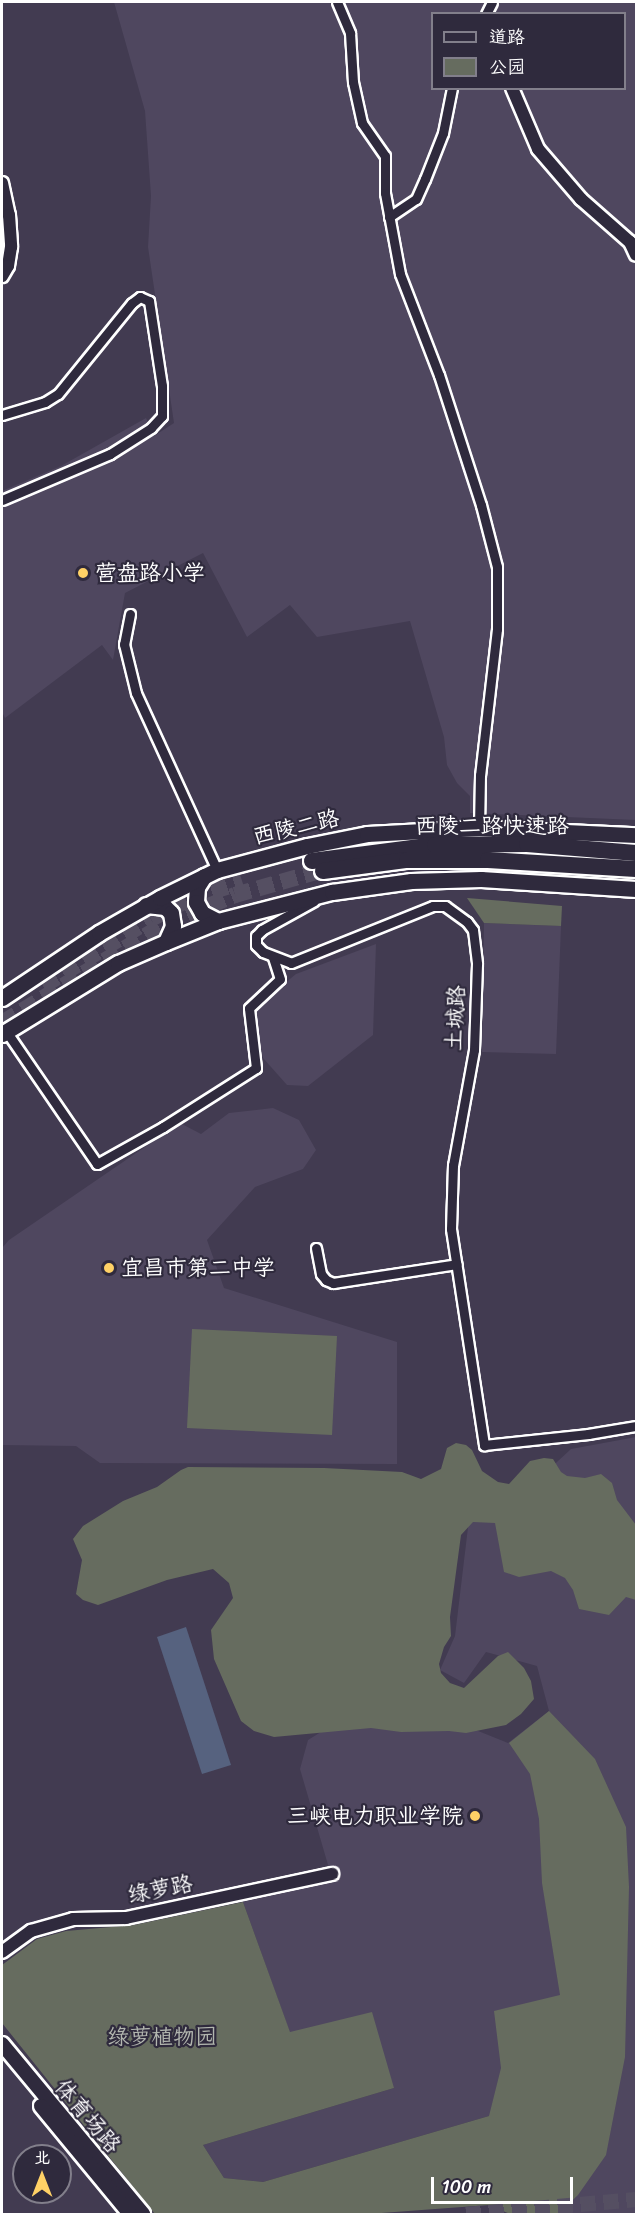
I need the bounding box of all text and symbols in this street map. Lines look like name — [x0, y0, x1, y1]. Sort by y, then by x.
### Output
legend — [431, 12, 626, 90]
text: 道路 — [489, 21, 525, 53]
text: 公园 — [489, 51, 525, 83]
place label: 营盘路小学 — [95, 560, 205, 586]
marker: 营盘路小学 — [76, 566, 90, 580]
street label: 西陵二路 — [250, 804, 342, 850]
street label: 西陵二路快速路 — [415, 813, 569, 839]
street label: 土城路 — [440, 984, 470, 1052]
place label: 宜昌市第二中学 — [121, 1255, 275, 1281]
marker: 宜昌市第二中学 — [102, 1261, 116, 1275]
place label: 三峡电力职业学院 — [287, 1803, 463, 1829]
marker: 三峡电力职业学院 — [468, 1809, 482, 1823]
street label: 绿萝路 — [125, 1870, 195, 1908]
park label: 绿萝植物园 — [107, 2024, 217, 2050]
street label: 体育场路 — [50, 2074, 126, 2158]
text: 北 — [34, 2143, 50, 2172]
north arrow — [12, 2144, 72, 2204]
scale bar — [434, 2165, 576, 2203]
text: 100 m — [442, 2171, 491, 2203]

